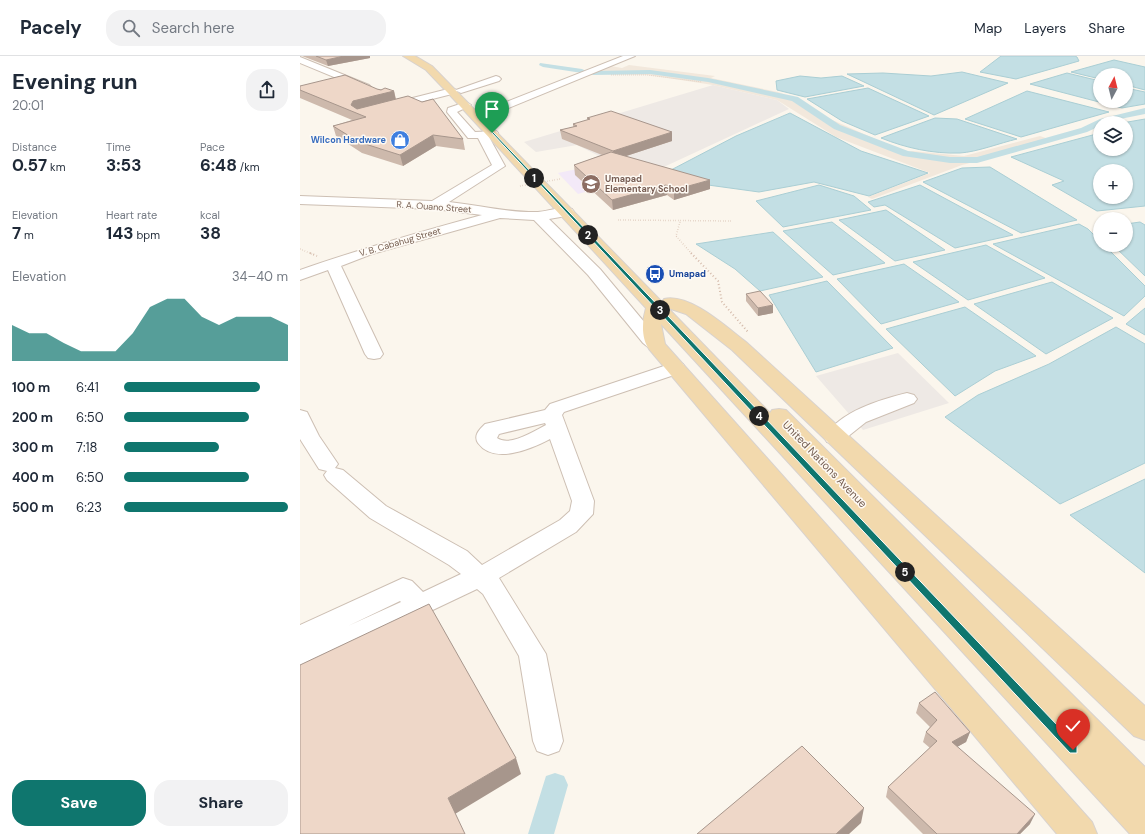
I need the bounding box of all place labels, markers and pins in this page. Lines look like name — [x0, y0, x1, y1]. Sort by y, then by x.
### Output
pin — [475, 92, 509, 133]
shop icon: Wilcon Hardware — [389, 129, 411, 151]
place label: Wilcon Hardware — [311, 134, 387, 146]
pin: 1 — [524, 168, 544, 188]
school or university icon: Umapad Elementary School — [580, 173, 602, 195]
place label: Umapad Elementary School — [605, 173, 688, 195]
pin: 2 — [578, 225, 598, 245]
bus stop icon: Umapad — [644, 263, 666, 285]
place label: Umapad — [669, 268, 706, 280]
pin: 3 — [650, 300, 670, 320]
pin: 4 — [749, 406, 769, 426]
pin: 5 — [895, 562, 915, 582]
pin — [1056, 709, 1090, 750]

